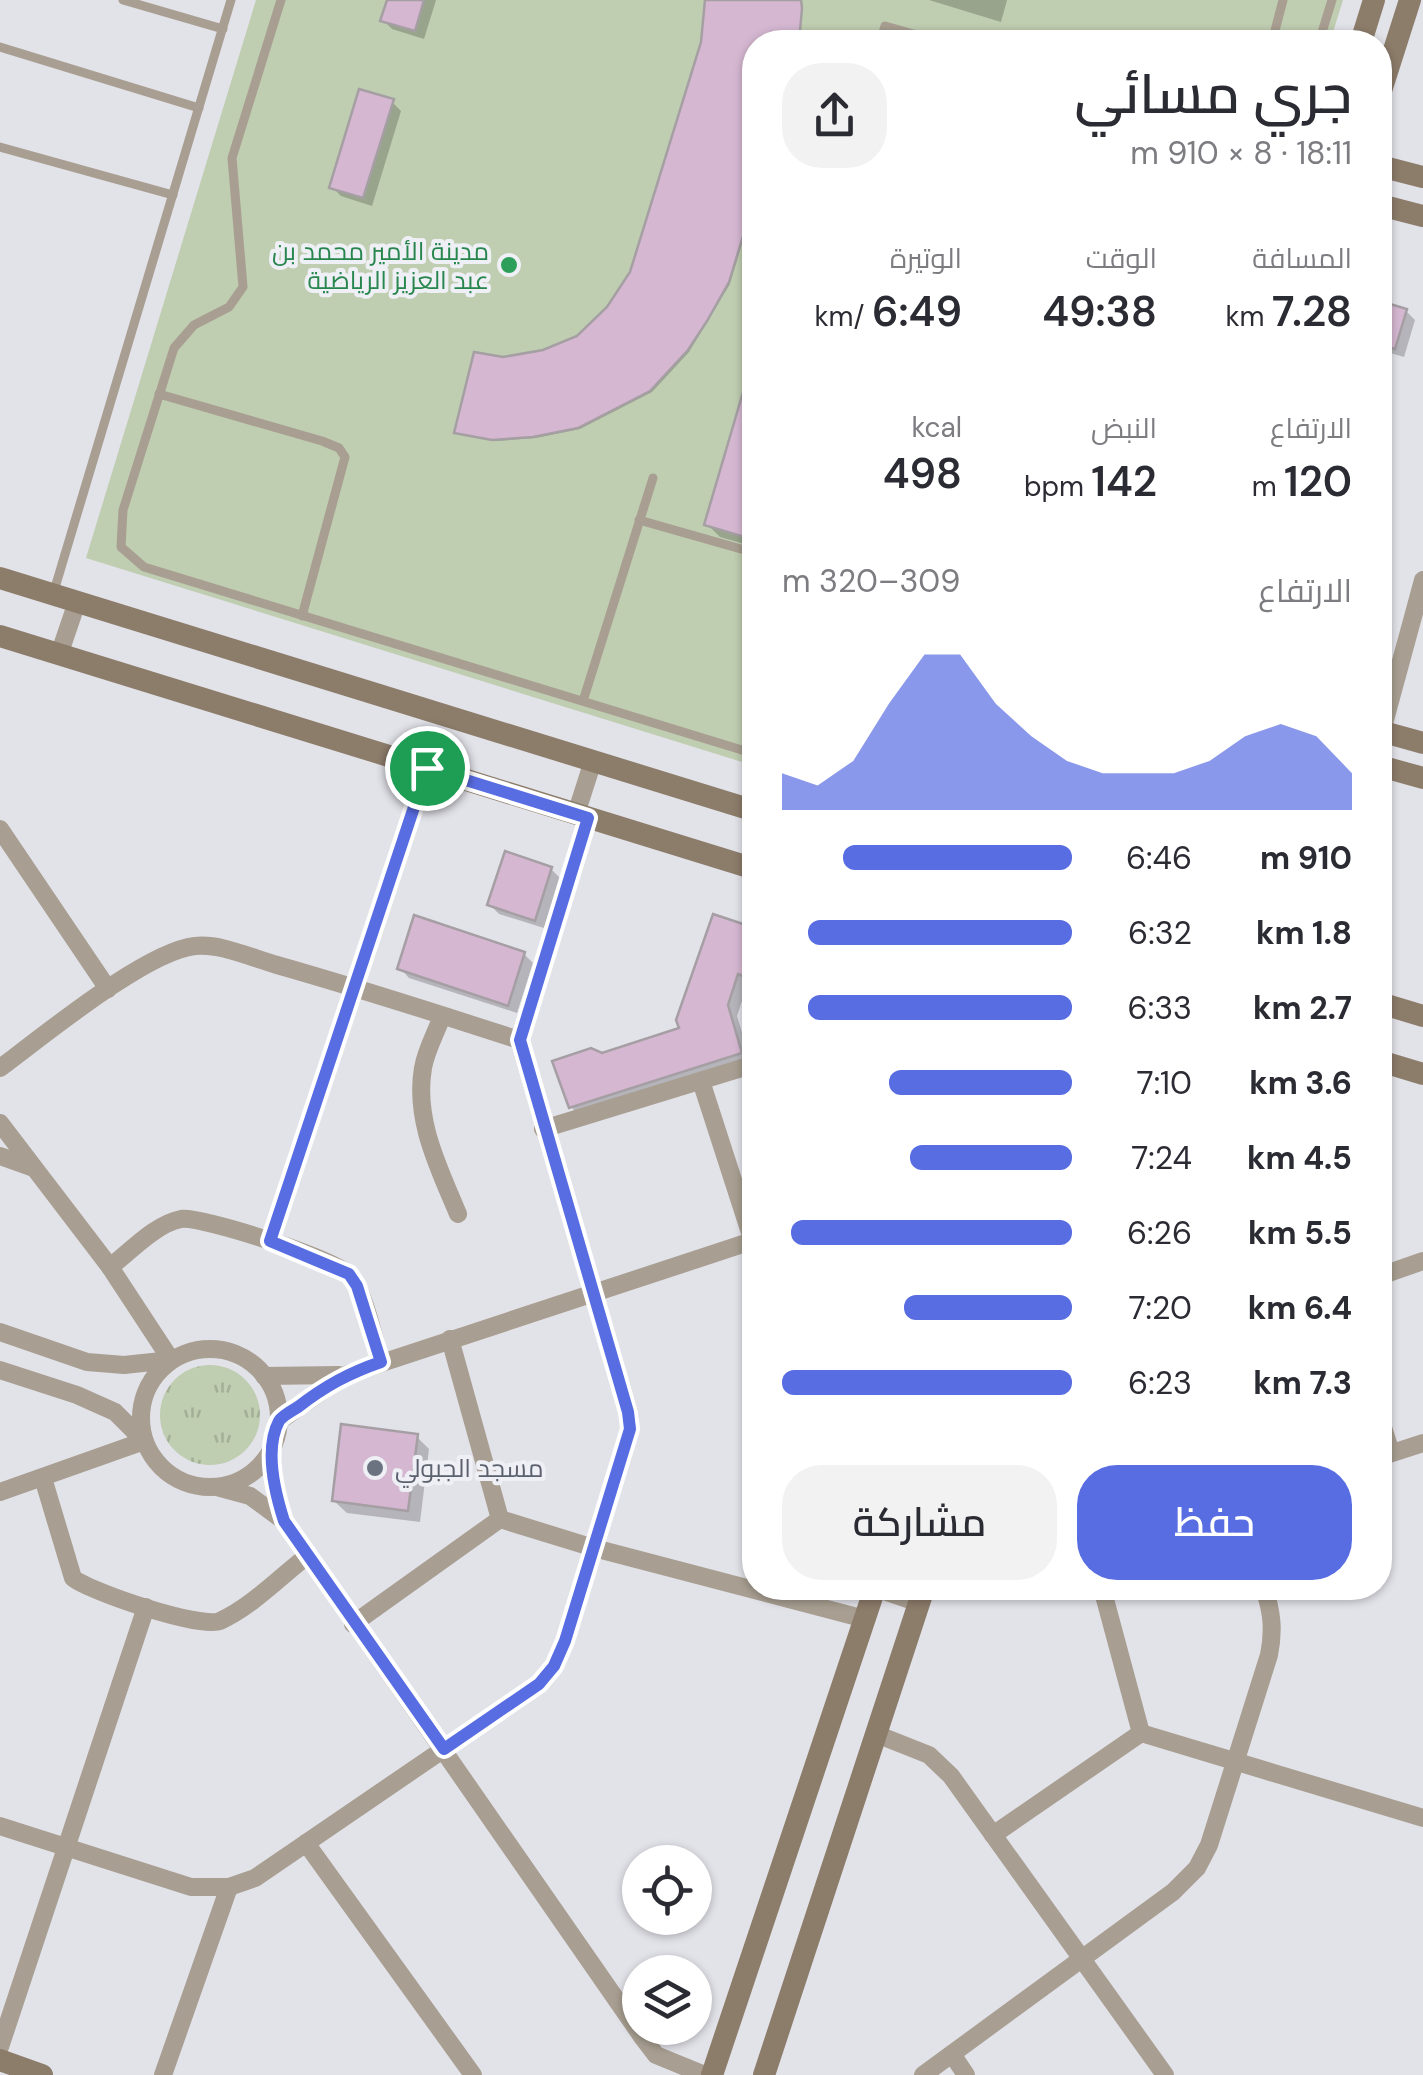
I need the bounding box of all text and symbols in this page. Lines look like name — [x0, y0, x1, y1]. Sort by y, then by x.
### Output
text: جري مسائي — [1074, 58, 1352, 130]
button: share — [782, 63, 887, 168]
text: 18:11 · 8 × 910 m — [1130, 132, 1352, 174]
place label: مدينة الأمير محمد بن عبد العزيز الرياضية — [272, 235, 489, 297]
text: الوتيرة — [890, 240, 962, 277]
text: الوقت — [1086, 240, 1157, 277]
text: المسافة — [1252, 240, 1352, 277]
marker: مدينة الأمير محمد بن عبد العزيز الرياضية — [498, 254, 520, 276]
text: 6:49 — [872, 284, 962, 339]
text: 49:38 — [1042, 284, 1157, 339]
text: 7.28 — [1272, 284, 1352, 339]
text: /km — [814, 298, 872, 335]
text: km — [1226, 298, 1272, 335]
text: kcal — [911, 409, 962, 446]
text: النبض — [1091, 410, 1157, 447]
text: الارتفاع — [1270, 410, 1352, 447]
text: 498 — [883, 446, 962, 501]
text: 142 — [1091, 454, 1157, 509]
text: 120 — [1284, 454, 1352, 509]
text: bpm — [1024, 468, 1091, 505]
text: m — [1252, 468, 1284, 505]
text: 309–320 m — [782, 560, 960, 602]
text: الارتفاع — [1258, 570, 1352, 612]
pin — [385, 726, 470, 811]
icon: arrive — [400, 741, 455, 796]
text: 6:46 — [1126, 837, 1192, 879]
text: 910 m — [1260, 837, 1352, 879]
text: 6:32 — [1128, 912, 1192, 954]
text: 1.8 km — [1256, 912, 1352, 954]
text: 6:33 — [1128, 987, 1192, 1029]
text: 2.7 km — [1253, 987, 1352, 1029]
text: 7:10 — [1137, 1062, 1192, 1104]
text: 3.6 km — [1249, 1062, 1352, 1104]
text: 7:24 — [1131, 1137, 1192, 1179]
text: 4.5 km — [1247, 1137, 1352, 1179]
text: 6:26 — [1127, 1212, 1192, 1254]
text: 5.5 km — [1248, 1212, 1352, 1254]
text: 7:20 — [1128, 1287, 1192, 1329]
text: 6.4 km — [1248, 1287, 1352, 1329]
text: 6:23 — [1128, 1362, 1192, 1404]
text: 7.3 km — [1253, 1362, 1352, 1404]
place label: مسجد الجبولي — [395, 1452, 544, 1488]
marker: مسجد الجبولي — [364, 1457, 386, 1479]
button: مشاركة — [782, 1465, 1057, 1580]
button: حفظ — [1077, 1465, 1352, 1580]
map controls — [622, 1845, 712, 2045]
button: locate — [622, 1845, 712, 1935]
button: layers — [622, 1955, 712, 2045]

